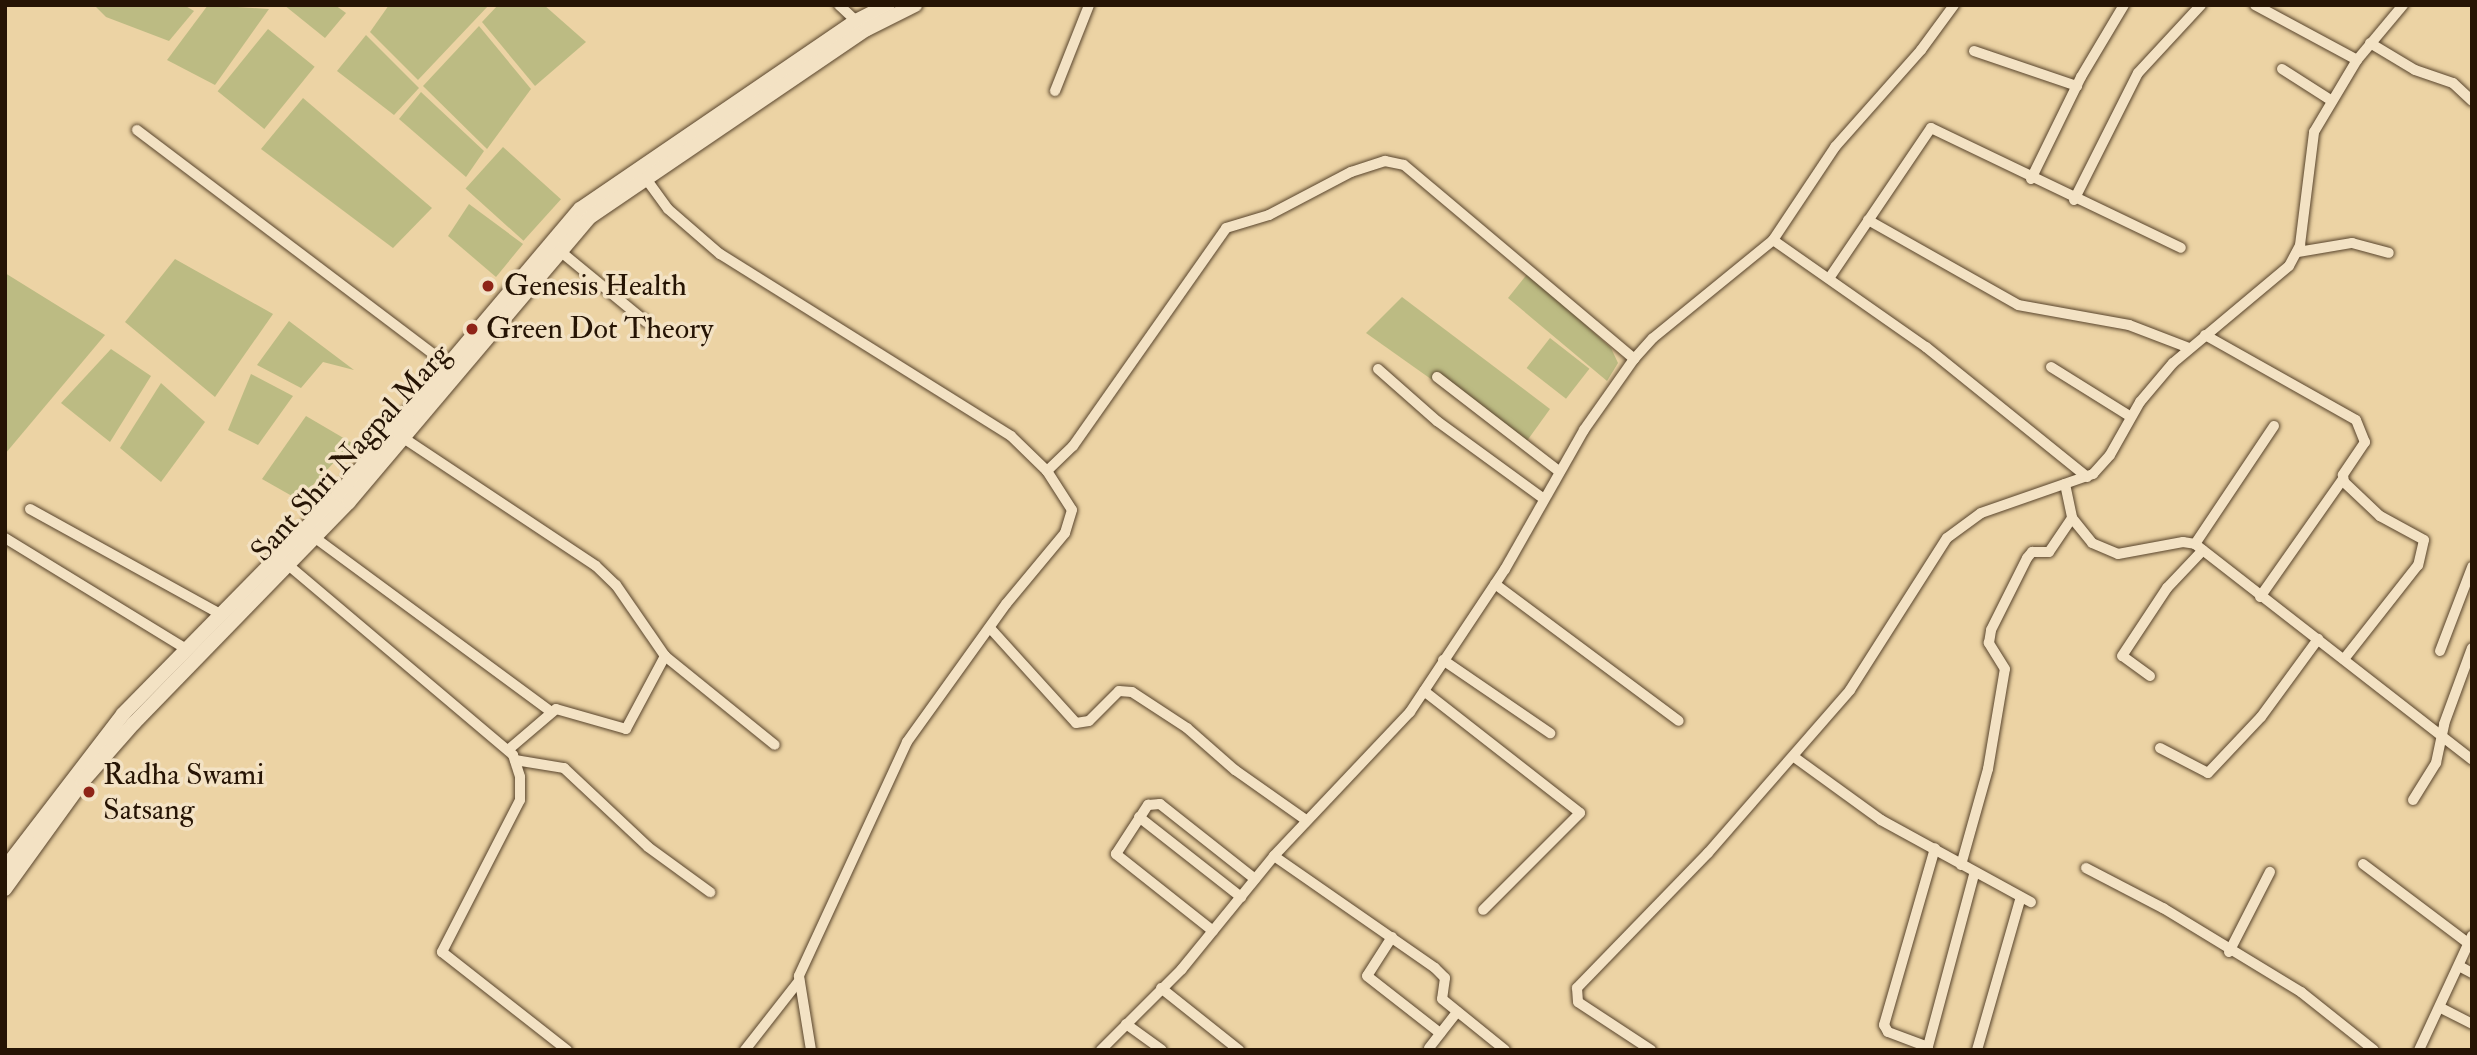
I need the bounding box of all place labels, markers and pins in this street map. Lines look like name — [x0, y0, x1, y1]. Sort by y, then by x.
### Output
place label: Genesis Health — [504, 268, 687, 304]
marker: Genesis Health — [478, 276, 498, 296]
place label: Green Dot Theory — [486, 311, 713, 347]
marker: Green Dot Theory — [464, 321, 480, 337]
place label: Radha Swami Satsang — [103, 757, 264, 828]
marker: Radha Swami Satsang — [81, 784, 97, 800]

